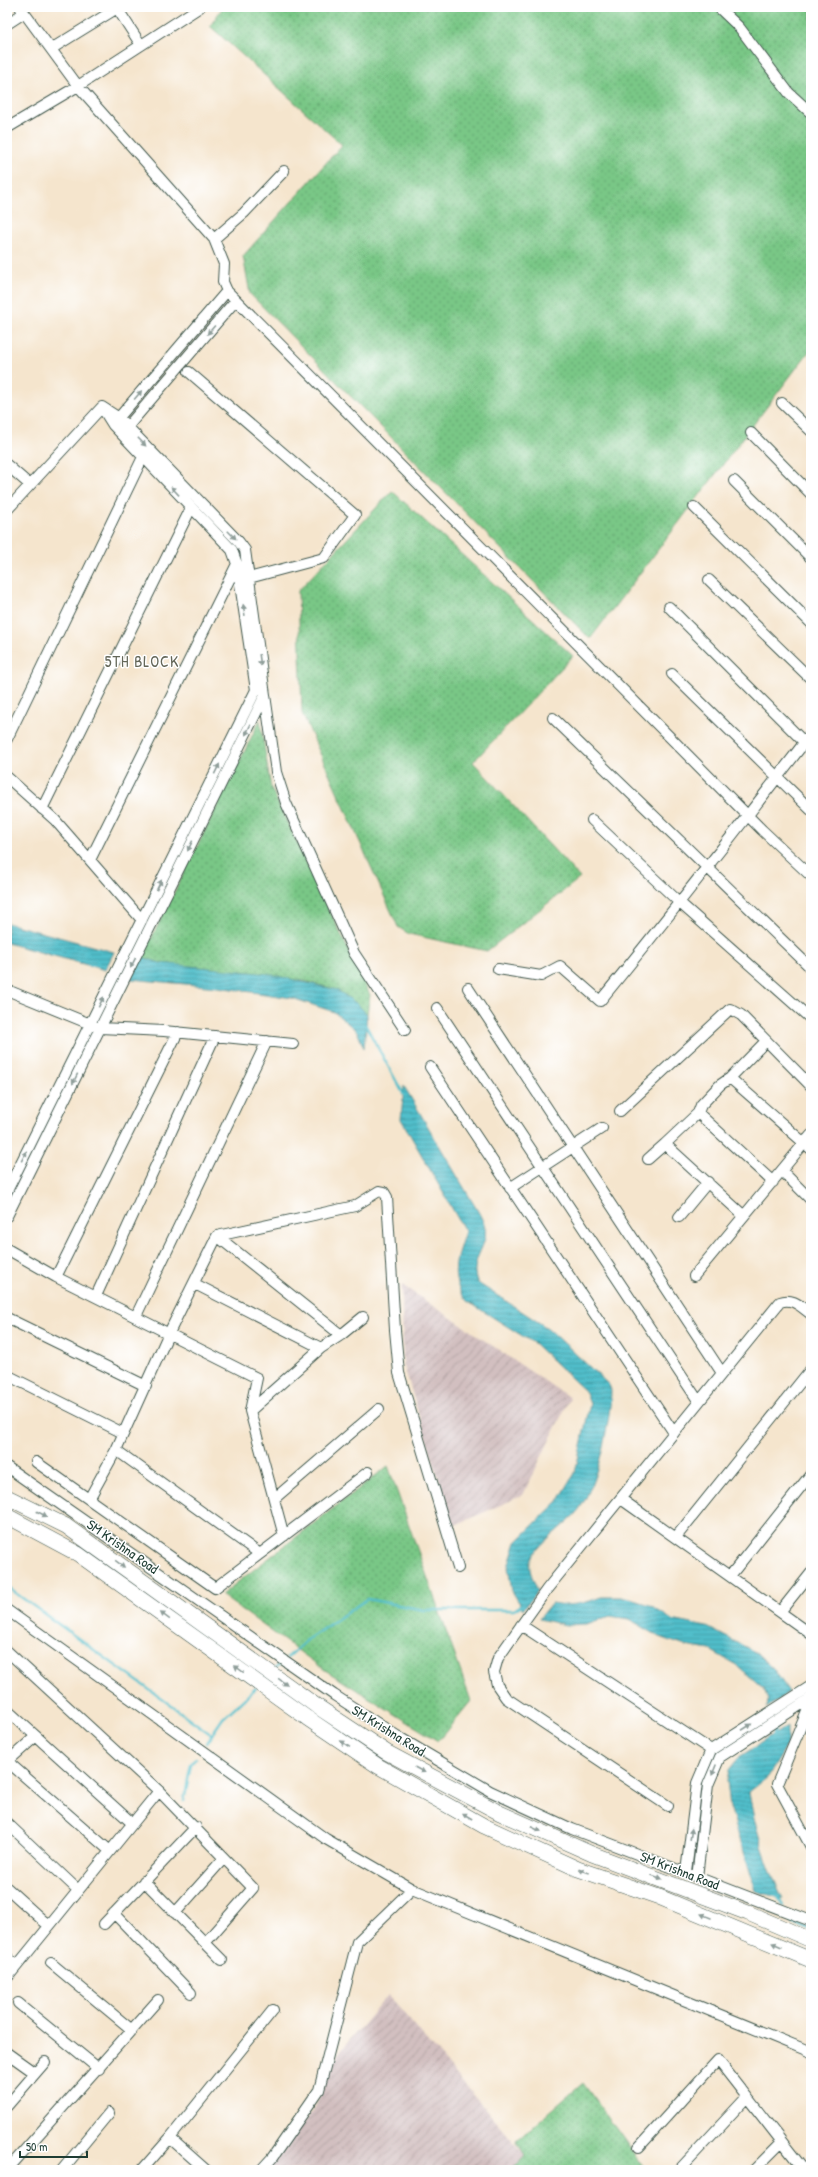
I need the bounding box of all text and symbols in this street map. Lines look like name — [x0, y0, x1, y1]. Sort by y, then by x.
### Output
one-way arrow — [207, 325, 216, 334]
one-way arrow — [134, 390, 143, 401]
one-way arrow — [137, 437, 147, 447]
one-way arrow — [170, 486, 180, 496]
one-way arrow — [228, 530, 237, 540]
one-way arrow — [241, 604, 247, 616]
district label: 5TH BLOCK — [105, 650, 179, 672]
one-way arrow — [257, 653, 263, 666]
one-way arrow — [245, 724, 251, 736]
one-way arrow — [214, 763, 220, 775]
one-way arrow — [187, 841, 193, 852]
one-way arrow — [156, 880, 162, 891]
one-way arrow — [129, 957, 136, 969]
one-way arrow — [98, 996, 104, 1008]
one-way arrow — [72, 1074, 78, 1085]
one-way arrow — [21, 1150, 28, 1162]
one-way arrow — [37, 1510, 48, 1517]
street label: SM Krishna Road — [84, 1514, 163, 1578]
one-way arrow — [114, 1560, 125, 1568]
one-way arrow — [160, 1612, 170, 1620]
one-way arrow — [234, 1665, 244, 1673]
one-way arrow — [278, 1678, 288, 1686]
street label: SM Krishna Road — [349, 1700, 430, 1760]
one-way arrow — [741, 1723, 753, 1730]
one-way arrow — [340, 1740, 351, 1748]
one-way arrow — [711, 1765, 717, 1776]
one-way arrow — [415, 1767, 426, 1774]
one-way arrow — [461, 1813, 473, 1820]
one-way arrow — [531, 1826, 542, 1832]
one-way arrow — [688, 1828, 694, 1840]
street label: SM Krishna Road — [638, 1846, 723, 1894]
one-way arrow — [578, 1868, 590, 1874]
one-way arrow — [651, 1875, 663, 1881]
one-way arrow — [701, 1913, 712, 1919]
one-way arrow — [771, 1942, 782, 1948]
scale bar — [20, 2133, 87, 2159]
text: 50 m — [26, 2138, 47, 2155]

